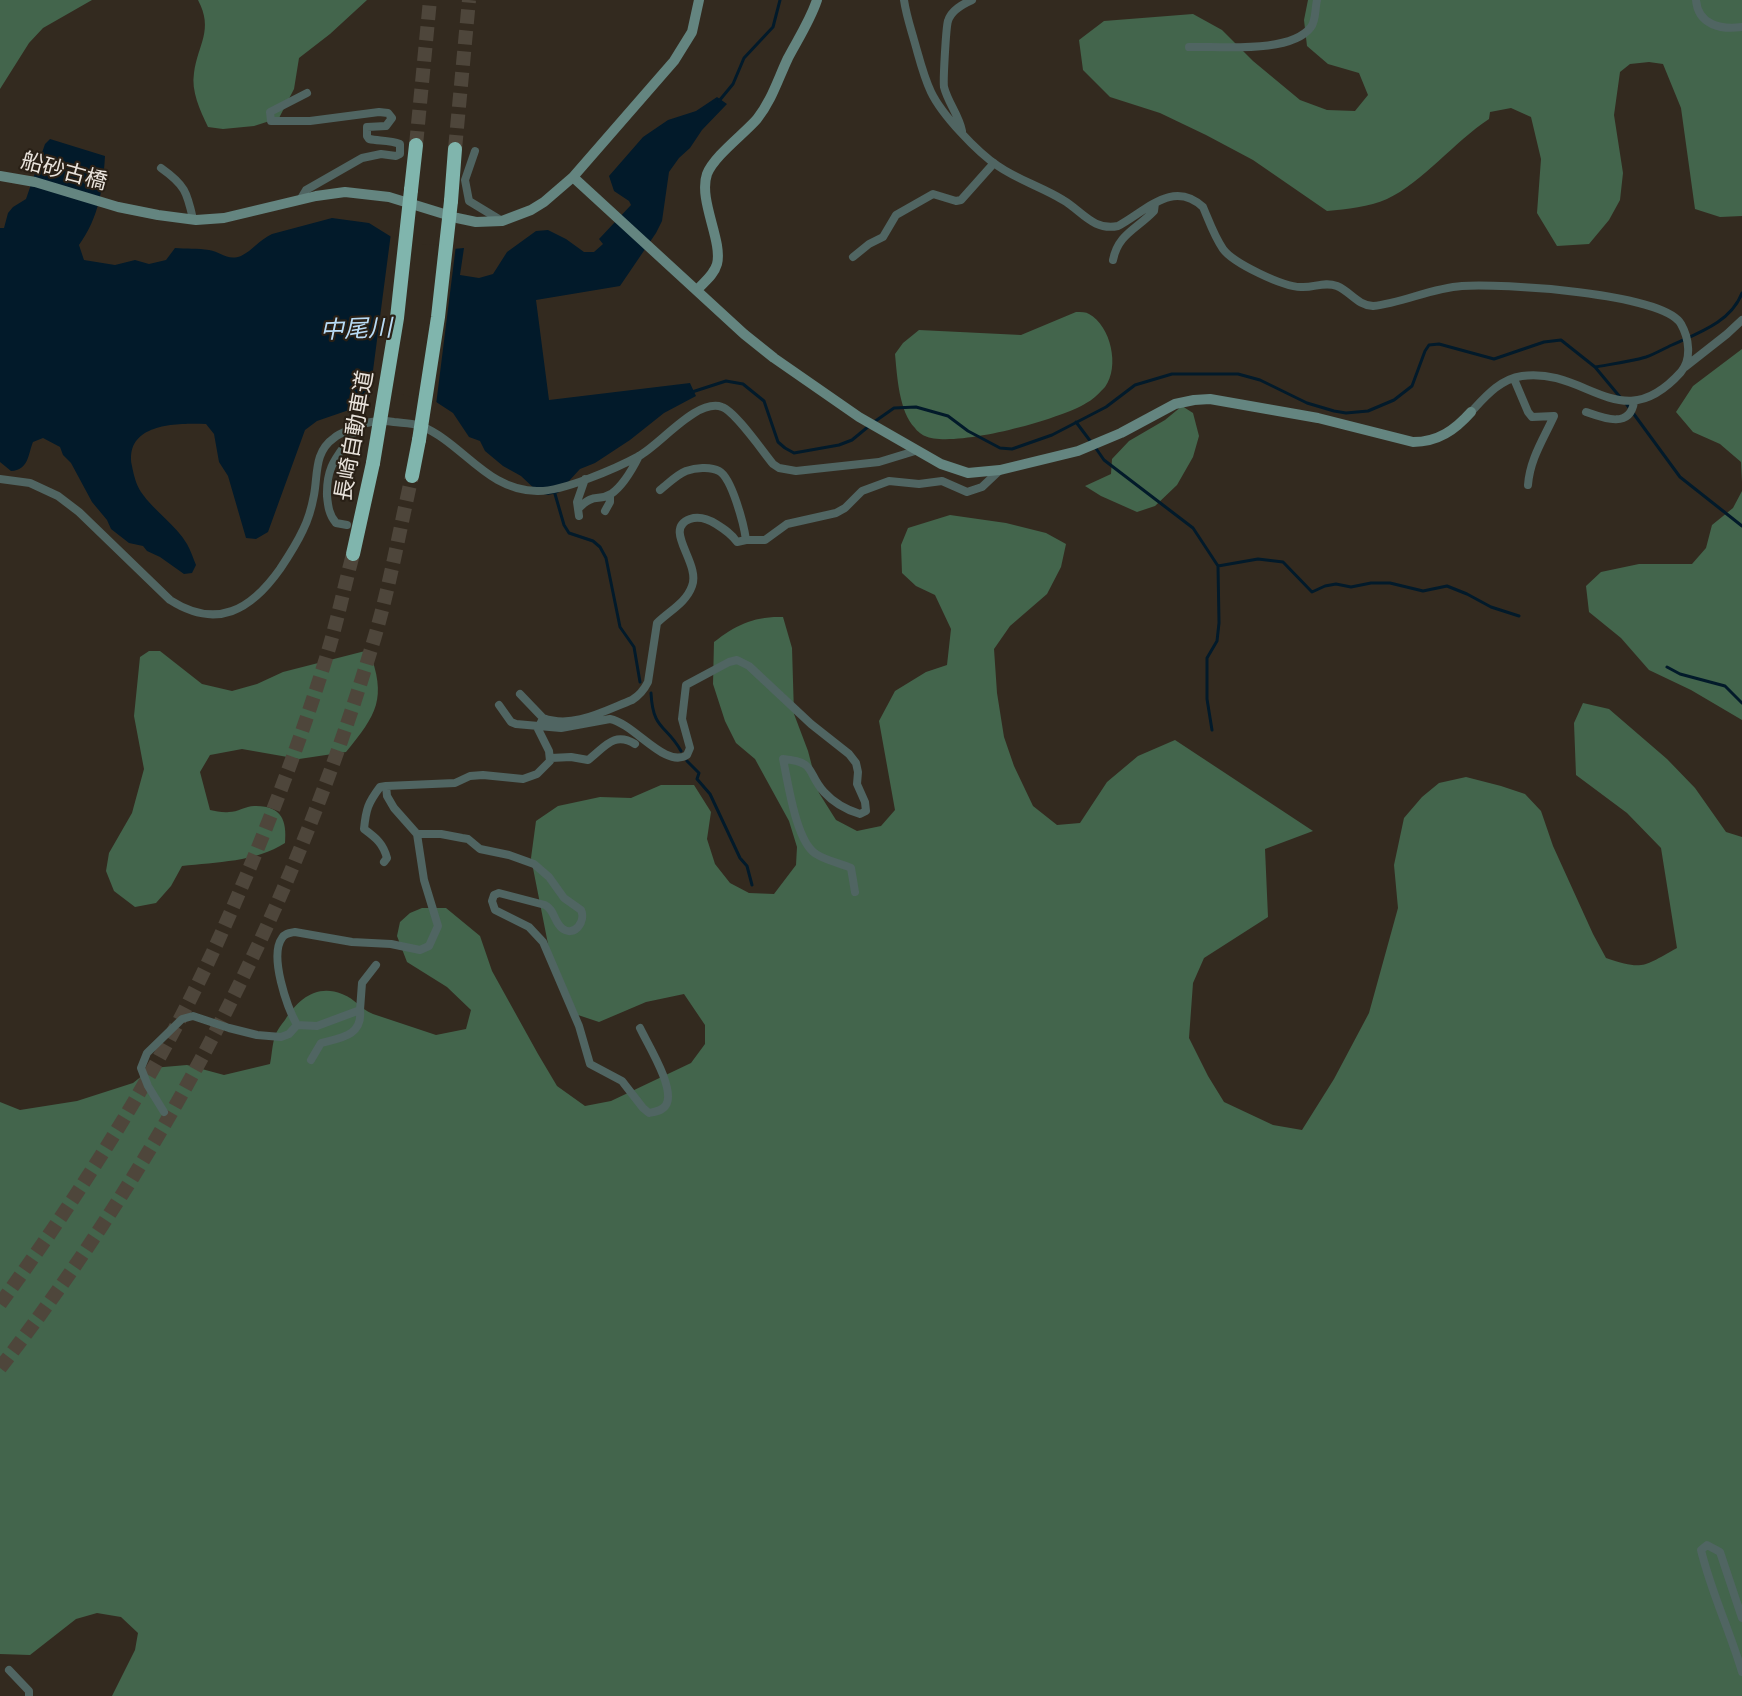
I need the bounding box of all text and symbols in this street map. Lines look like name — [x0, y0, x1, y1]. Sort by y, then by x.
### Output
street label: 船砂古橋 — [18, 148, 110, 196]
water label: 中尾川 — [320, 314, 392, 346]
street label: 長崎自動車道 — [331, 369, 379, 503]

